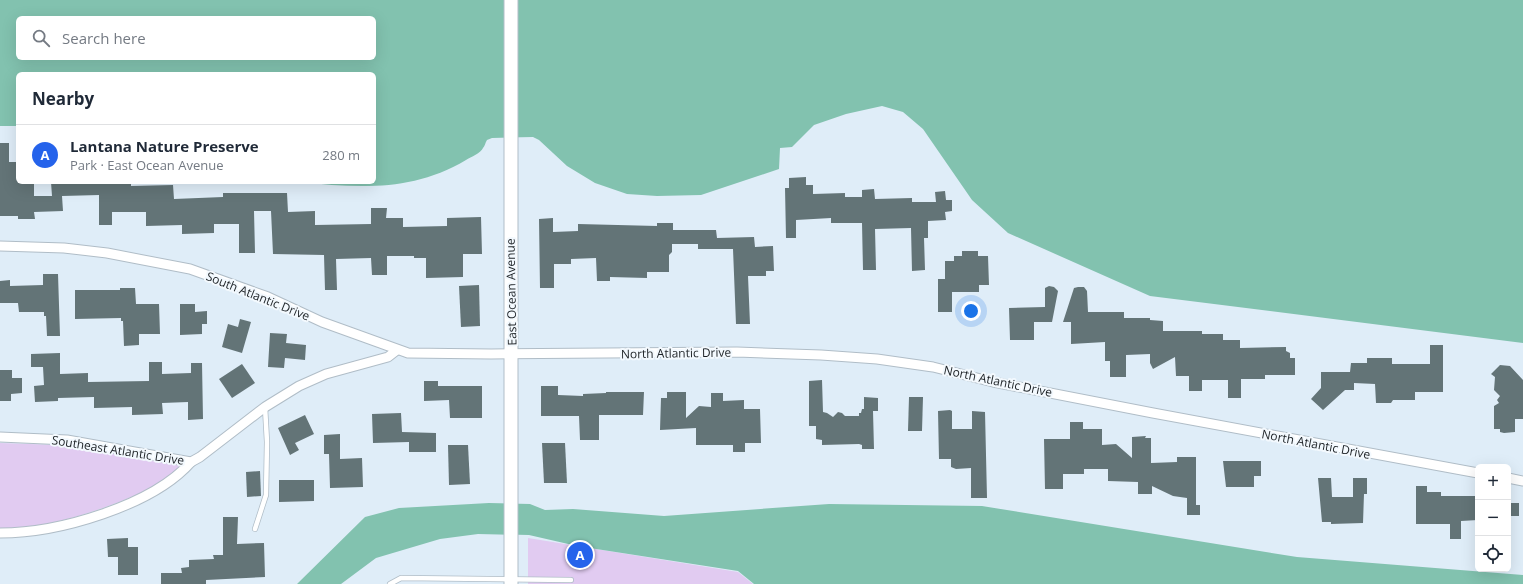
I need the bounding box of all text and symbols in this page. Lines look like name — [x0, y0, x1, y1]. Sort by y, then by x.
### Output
search box — [16, 16, 376, 60]
icon: search — [30, 27, 52, 49]
text: Search here — [62, 28, 146, 48]
text: Nearby — [32, 87, 94, 110]
text: Lantana Nature Preserve — [70, 136, 259, 156]
text: A — [41, 146, 49, 164]
text: 280 m — [322, 146, 360, 164]
text: Park · East Ocean Avenue — [70, 156, 223, 174]
street label: East Ocean Avenue — [502, 238, 520, 346]
street label: South Atlantic Drive — [204, 267, 313, 325]
your location — [961, 301, 981, 321]
street label: North Atlantic Drive — [621, 344, 732, 362]
street label: North Atlantic Drive — [942, 361, 1054, 401]
street label: North Atlantic Drive — [1260, 425, 1372, 463]
street label: Southeast Atlantic Drive — [51, 431, 186, 469]
map controls — [1475, 464, 1511, 572]
button: + — [1475, 464, 1511, 500]
button: − — [1475, 500, 1511, 536]
button: locate — [1475, 536, 1511, 572]
pin: A — [567, 540, 593, 570]

